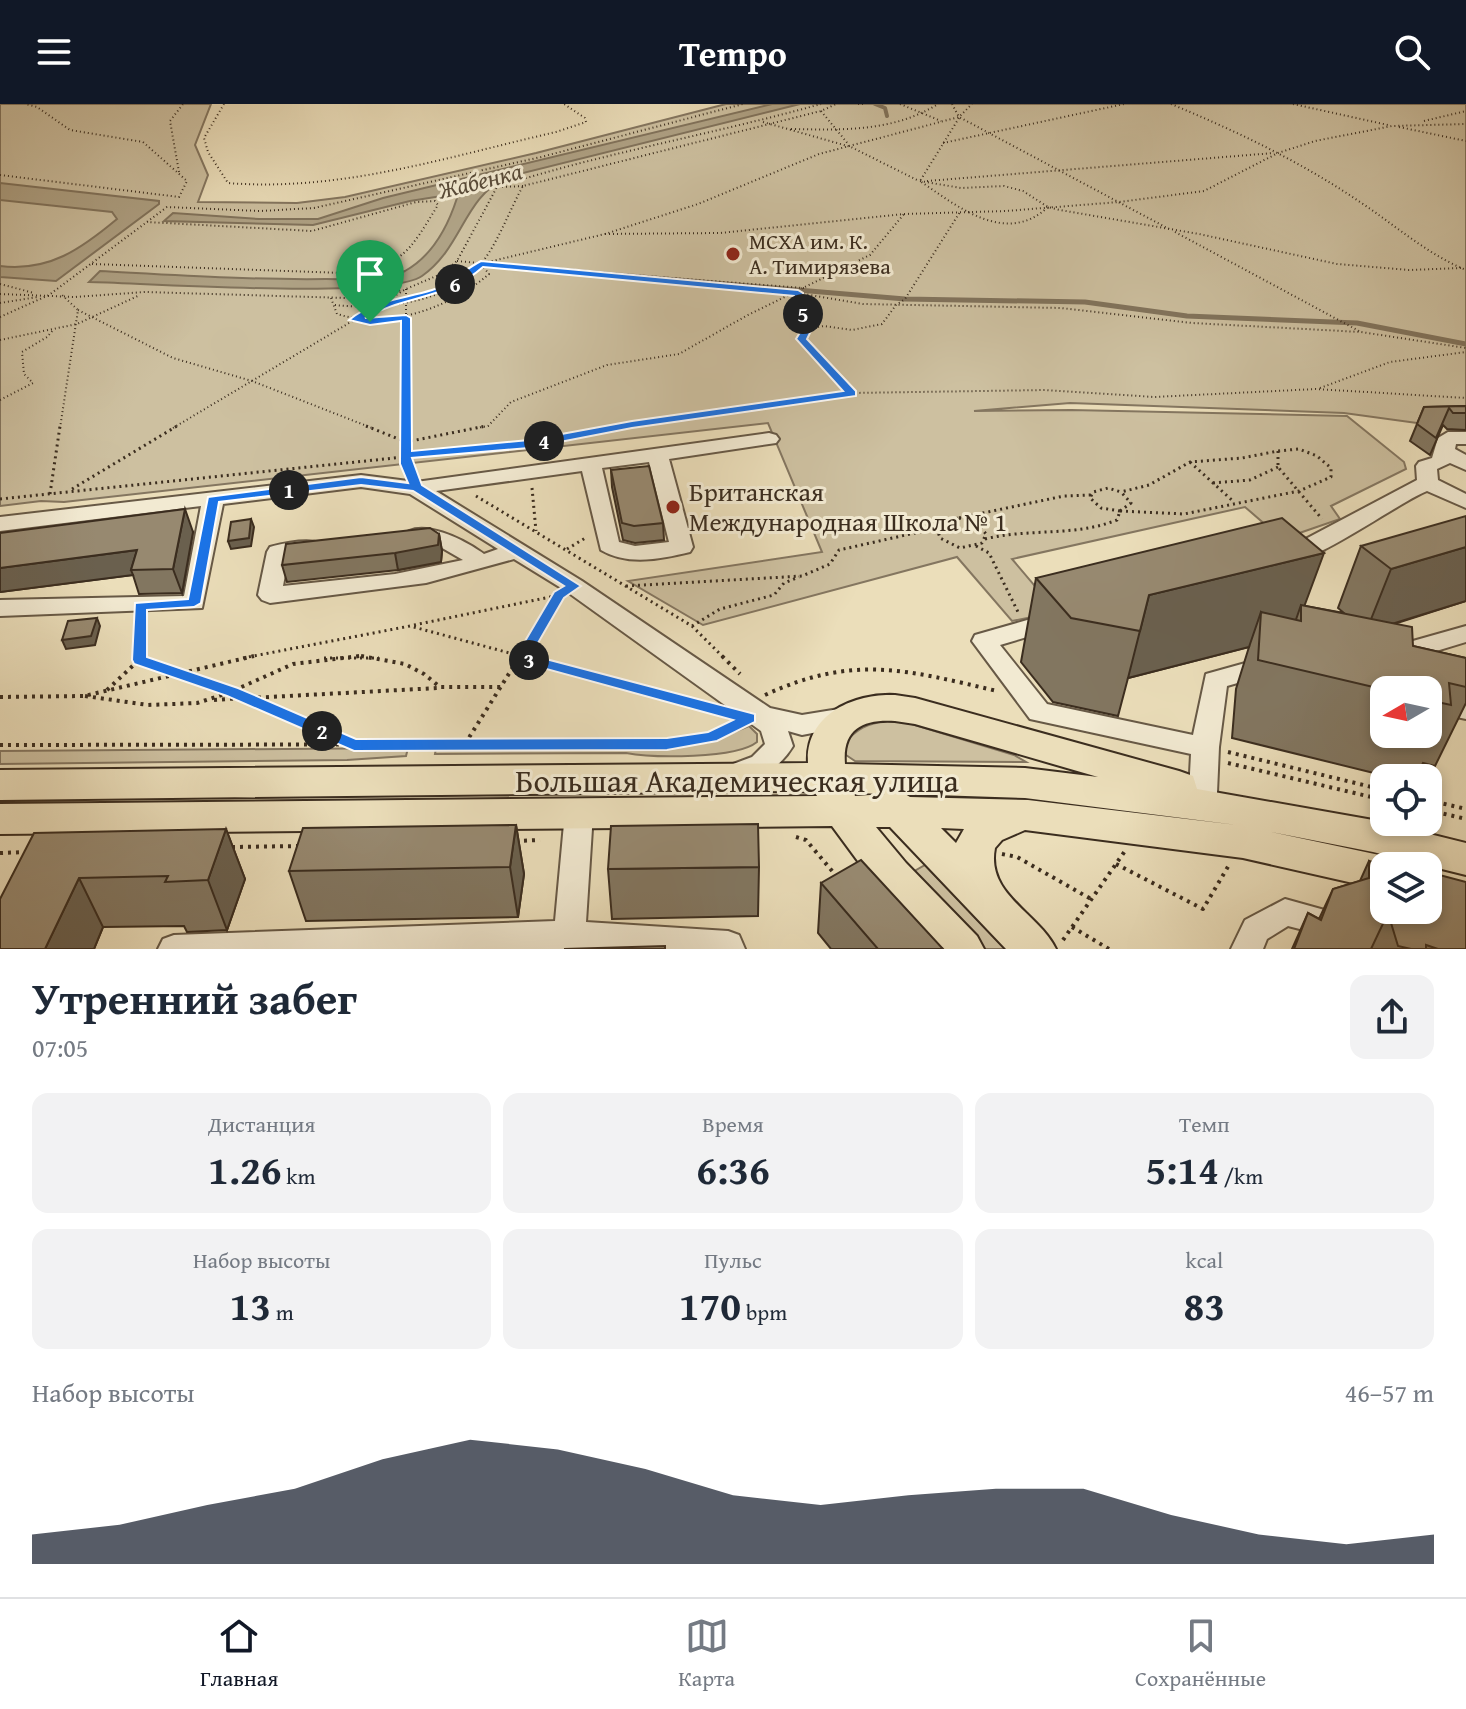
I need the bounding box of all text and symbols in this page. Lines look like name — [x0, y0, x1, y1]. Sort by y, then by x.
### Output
text: Tempo — [679, 26, 787, 79]
icon: menu — [32, 30, 76, 74]
icon: search — [1390, 30, 1434, 74]
water label: Жабенка — [433, 153, 526, 208]
place label: МСХА им. К. А. Тимирязева — [749, 225, 891, 282]
pin — [336, 240, 404, 322]
marker: МСХА им. К. А. Тимирязева — [724, 245, 742, 263]
icon: arrive — [348, 252, 392, 296]
pin: 6 — [435, 264, 475, 304]
text: 6 — [449, 268, 461, 300]
pin: 5 — [783, 294, 823, 334]
text: 5 — [797, 298, 809, 330]
pin: 4 — [524, 421, 564, 461]
text: 4 — [538, 425, 550, 457]
pin: 1 — [269, 470, 309, 510]
place label: Британская Международная Школа № 1 — [689, 472, 1007, 541]
text: 1 — [283, 474, 295, 506]
marker: Британская Международная Школа № 1 — [664, 498, 682, 516]
pin: 3 — [509, 640, 549, 680]
text: 3 — [523, 644, 535, 676]
north arrow — [1370, 676, 1442, 748]
map controls — [1370, 676, 1442, 924]
pin: 2 — [302, 711, 342, 751]
text: 2 — [316, 715, 328, 747]
street label: Большая Академическая улица — [515, 757, 960, 804]
button: locate — [1370, 764, 1442, 836]
button: layers — [1370, 852, 1442, 924]
text: Утренний забег — [32, 966, 357, 1030]
button: share — [1350, 975, 1434, 1059]
text: 07:05 — [32, 1028, 88, 1067]
text: Дистанция — [208, 1108, 315, 1140]
text: Время — [702, 1108, 764, 1140]
text: Темп — [1179, 1108, 1230, 1140]
text: 1.26 — [208, 1140, 281, 1199]
text: 6:36 — [696, 1140, 770, 1199]
text: 5:14 — [1145, 1140, 1219, 1199]
text: km — [281, 1160, 315, 1192]
text: /km — [1219, 1160, 1263, 1192]
text: Набор высоты — [193, 1244, 330, 1276]
text: Пульс — [704, 1244, 762, 1276]
text: kcal — [1186, 1244, 1223, 1276]
text: 13 — [230, 1276, 271, 1335]
text: 170 — [679, 1276, 741, 1335]
text: 83 — [1184, 1276, 1225, 1335]
text: m — [271, 1296, 294, 1328]
text: bpm — [741, 1296, 787, 1328]
text: Набор высоты — [32, 1373, 194, 1412]
text: 46–57 m — [1345, 1373, 1434, 1412]
tab: Главная — [200, 1614, 278, 1694]
tab: Карта — [678, 1614, 735, 1694]
tab: Сохранённые — [1135, 1614, 1266, 1694]

